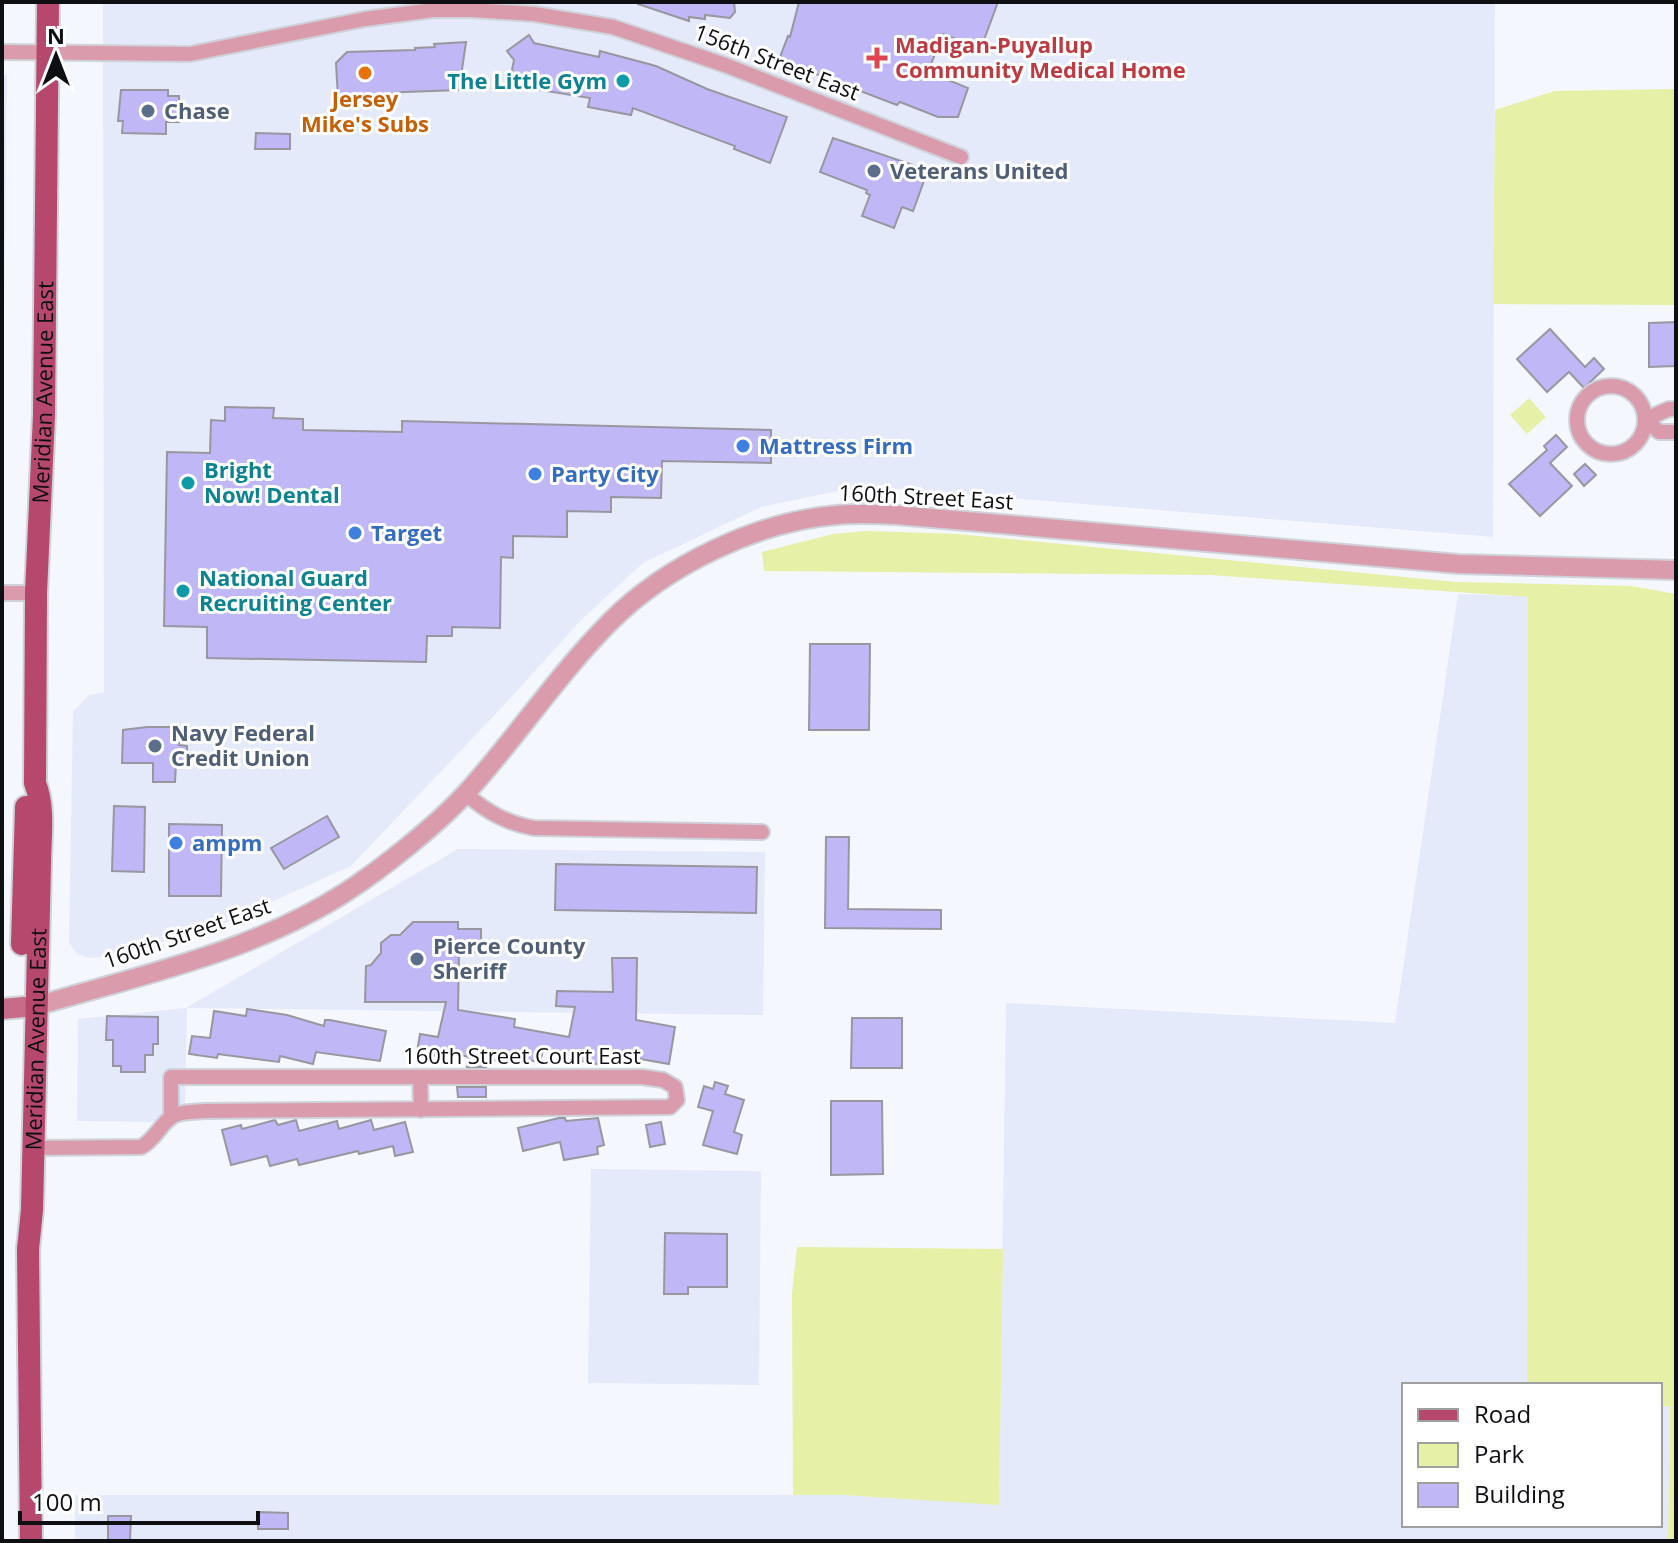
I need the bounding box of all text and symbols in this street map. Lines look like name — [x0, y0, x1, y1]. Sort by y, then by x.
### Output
north arrow — [16, 16, 96, 96]
street label: 156th Street East — [690, 16, 864, 106]
text: N — [47, 20, 65, 50]
place label: Madigan-Puyallup Community Medical Home — [895, 29, 1186, 84]
marker: Madigan-Puyallup Community Medical Home — [866, 47, 888, 69]
marker: Jersey Mike's Subs — [356, 64, 374, 82]
place label: The Little Gym — [447, 65, 607, 95]
marker: The Little Gym — [614, 72, 632, 90]
place label: Jersey Mike's Subs — [301, 83, 429, 138]
place label: Chase — [164, 95, 230, 125]
marker: Chase — [139, 102, 157, 120]
place label: Veterans United — [890, 155, 1069, 185]
marker: Veterans United — [865, 162, 883, 180]
street label: Meridian Avenue East — [24, 281, 59, 504]
place label: Mattress Firm — [759, 430, 913, 460]
marker: Mattress Firm — [734, 437, 752, 455]
place label: Bright Now! Dental — [204, 454, 340, 509]
place label: Party City — [551, 458, 659, 488]
marker: Party City — [526, 465, 544, 483]
marker: Bright Now! Dental — [179, 474, 197, 492]
street label: 160th Street East — [838, 476, 1014, 516]
place label: Target — [371, 517, 442, 547]
marker: Target — [346, 524, 364, 542]
place label: National Guard Recruiting Center — [199, 562, 392, 617]
marker: National Guard Recruiting Center — [174, 582, 192, 600]
place label: Navy Federal Credit Union — [171, 717, 315, 772]
marker: Navy Federal Credit Union — [146, 737, 164, 755]
place label: ampm — [192, 827, 262, 857]
marker: ampm — [167, 834, 185, 852]
street label: 160th Street East — [99, 889, 274, 975]
street label: Meridian Avenue East — [17, 928, 53, 1151]
place label: Pierce County Sheriff — [433, 930, 586, 985]
marker: Pierce County Sheriff — [408, 950, 426, 968]
street label: 160th Street Court East — [403, 1040, 641, 1070]
legend — [1402, 1383, 1662, 1527]
text: Road — [1474, 1397, 1531, 1430]
text: Park — [1474, 1437, 1525, 1470]
scale bar — [20, 1475, 258, 1525]
text: Building — [1474, 1477, 1565, 1510]
text: 100 m — [32, 1485, 102, 1518]

